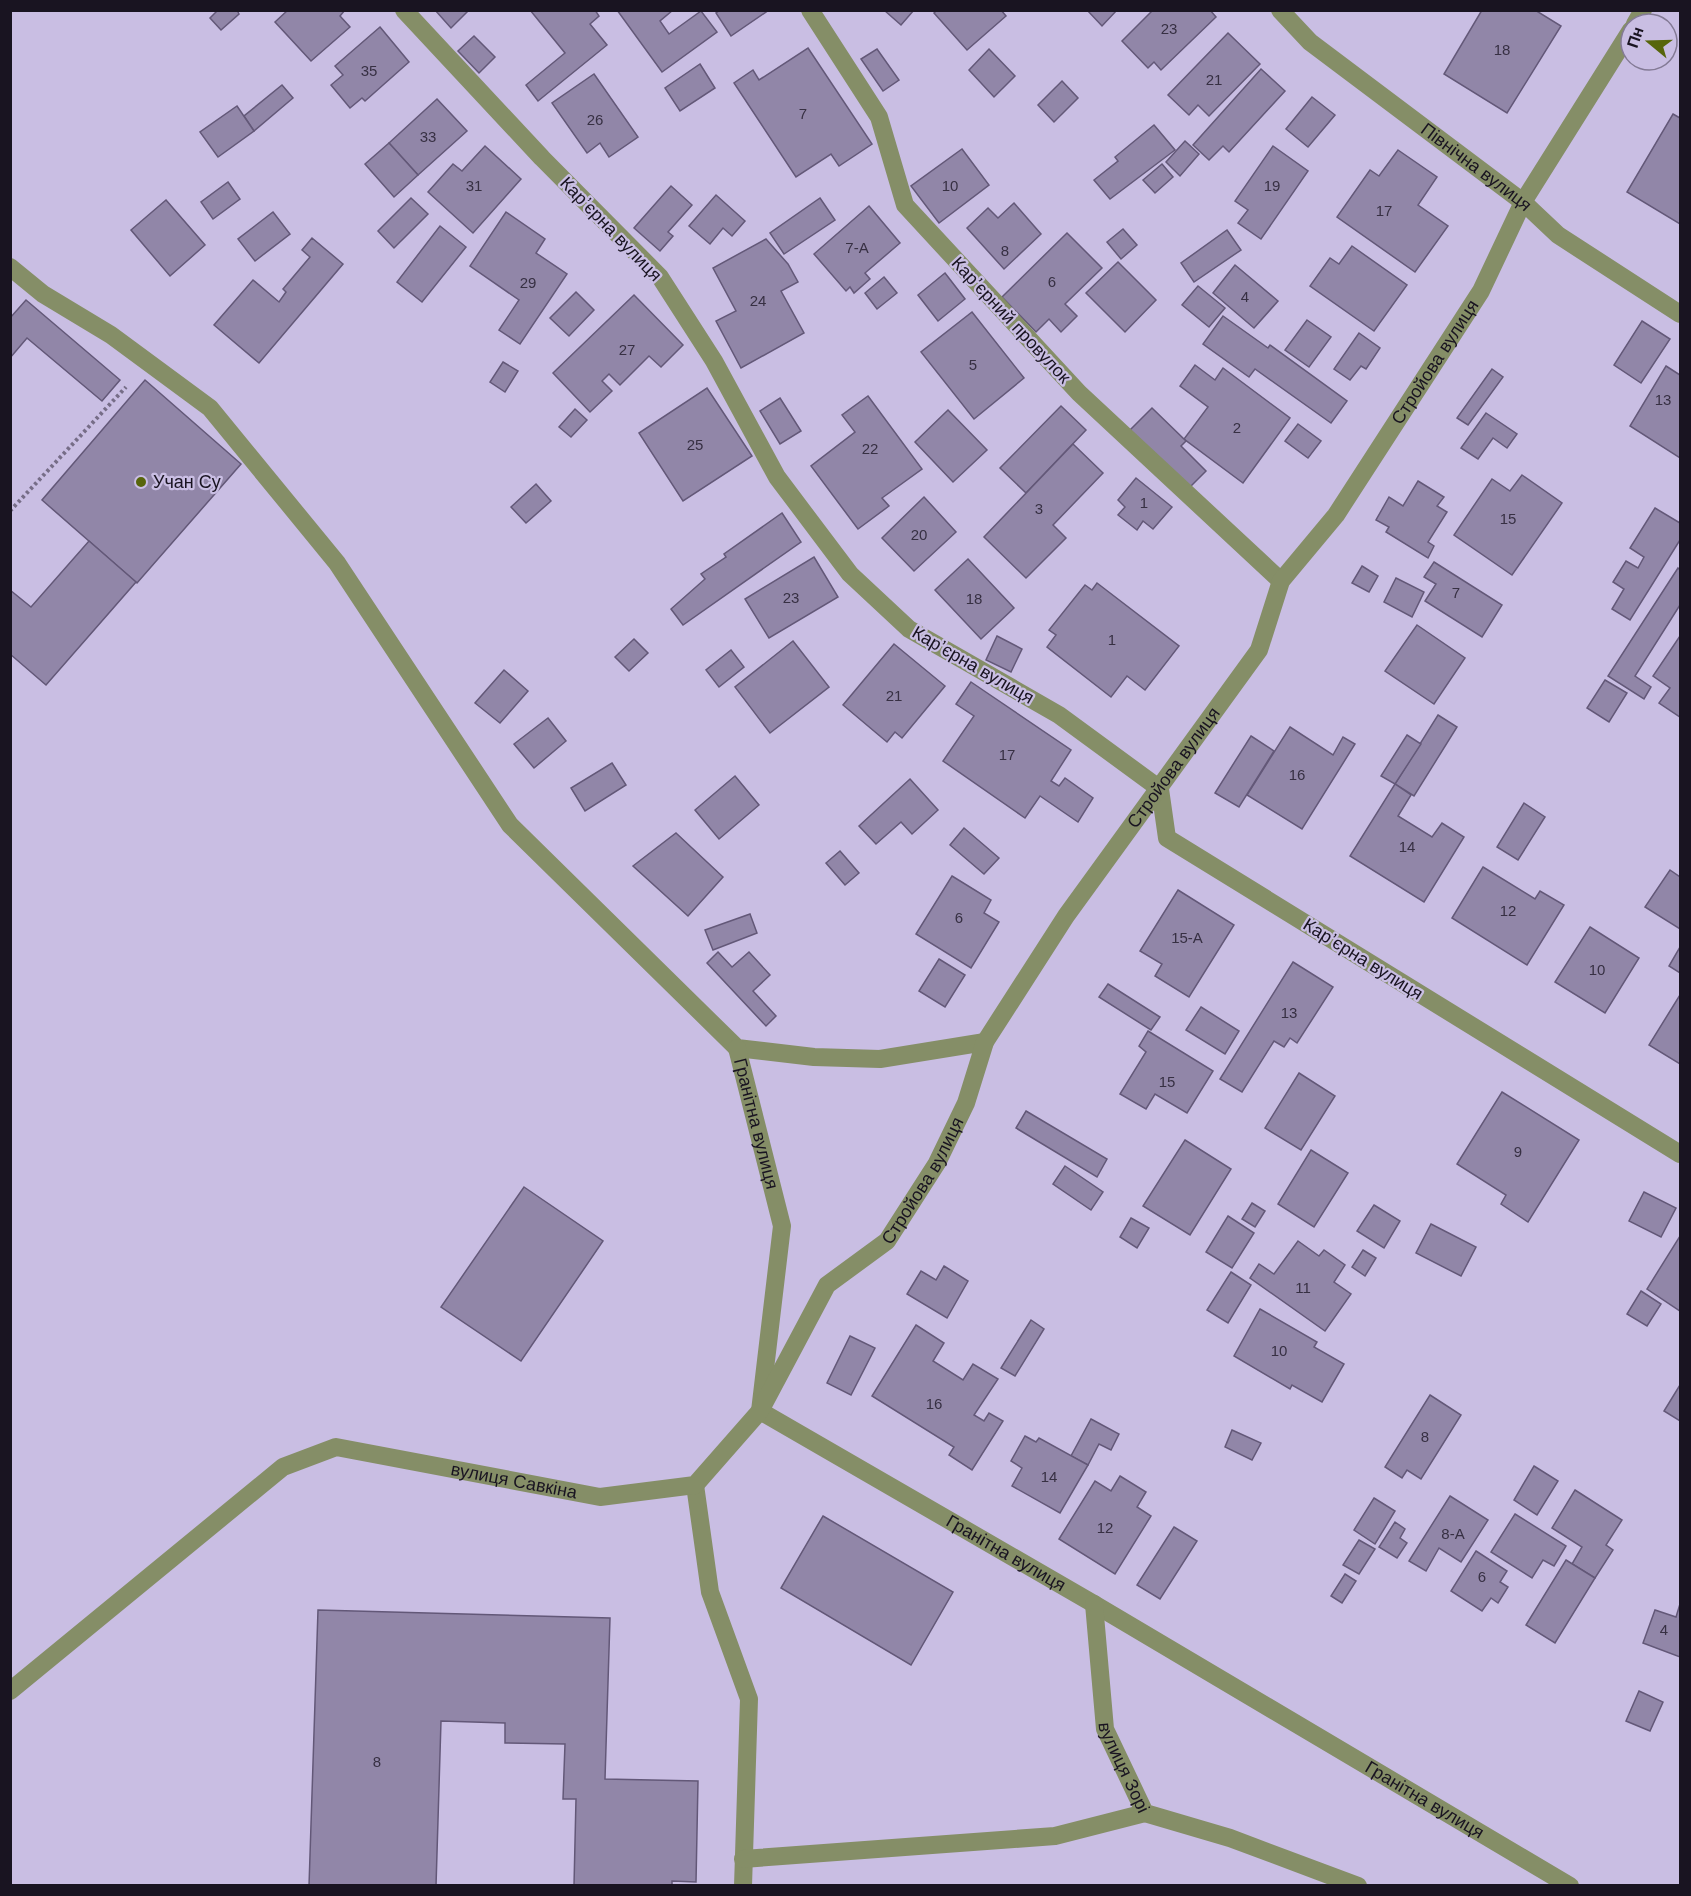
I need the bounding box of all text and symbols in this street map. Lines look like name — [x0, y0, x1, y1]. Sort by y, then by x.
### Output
north arrow — [1619, 12, 1679, 72]
house number: 23 — [1161, 20, 1177, 37]
text: Пн — [1624, 25, 1647, 50]
house number: 18 — [1494, 41, 1510, 58]
house number: 35 — [361, 62, 377, 79]
house number: 21 — [1206, 71, 1222, 88]
house number: 7 — [799, 105, 807, 122]
house number: 26 — [587, 111, 603, 128]
street label: Північна вулиця — [1417, 119, 1536, 215]
house number: 33 — [420, 128, 436, 145]
street label: Карʼєрна вулиця — [556, 173, 666, 285]
house number: 31 — [466, 177, 482, 194]
house number: 10 — [942, 177, 958, 194]
house number: 19 — [1264, 177, 1280, 194]
house number: 17 — [1376, 202, 1392, 219]
house number: 7-А — [845, 239, 869, 256]
house number: 8 — [1001, 242, 1009, 259]
street label: Карʼєрний провулок — [947, 253, 1075, 387]
house number: 6 — [1048, 273, 1056, 290]
house number: 29 — [520, 274, 536, 291]
house number: 4 — [1241, 288, 1249, 305]
house number: 24 — [750, 292, 766, 309]
street label: Стройова вулиця — [1387, 296, 1483, 428]
house number: 27 — [619, 341, 635, 358]
house number: 5 — [969, 356, 977, 373]
house number: 13 — [1655, 391, 1671, 408]
house number: 2 — [1233, 419, 1241, 436]
house number: 25 — [687, 436, 703, 453]
house number: 22 — [862, 440, 878, 457]
place label: Учан Су — [153, 472, 221, 492]
marker: Учан Су — [134, 475, 148, 489]
house number: 1 — [1140, 494, 1148, 511]
house number: 3 — [1035, 500, 1043, 517]
house number: 15 — [1500, 510, 1516, 527]
house number: 20 — [911, 526, 927, 543]
house number: 7 — [1452, 584, 1460, 601]
house number: 23 — [783, 589, 799, 606]
house number: 18 — [966, 590, 982, 607]
street label: Карʼєрна вулиця — [909, 622, 1037, 708]
house number: 1 — [1108, 631, 1116, 648]
house number: 21 — [886, 687, 902, 704]
street label: Стройова вулиця — [1123, 703, 1224, 832]
house number: 17 — [999, 746, 1015, 763]
house number: 16 — [1289, 766, 1305, 783]
house number: 14 — [1399, 838, 1415, 855]
house number: 12 — [1500, 902, 1516, 919]
house number: 6 — [955, 909, 963, 926]
street label: Карʼєрна вулиця — [1300, 914, 1426, 1004]
house number: 15-А — [1171, 929, 1203, 946]
house number: 10 — [1589, 961, 1605, 978]
house number: 13 — [1281, 1004, 1297, 1021]
street label: Гранітна вулиця — [730, 1056, 782, 1191]
house number: 15 — [1159, 1073, 1175, 1090]
street label: Стройова вулиця — [878, 1114, 968, 1248]
house number: 9 — [1514, 1143, 1522, 1160]
house number: 11 — [1295, 1279, 1311, 1296]
house number: 10 — [1271, 1342, 1287, 1359]
house number: 16 — [926, 1395, 942, 1412]
house number: 8 — [1421, 1428, 1429, 1445]
street label: вулиця Савкіна — [449, 1459, 580, 1503]
house number: 14 — [1041, 1468, 1057, 1485]
street label: Гранітна вулиця — [943, 1511, 1069, 1595]
house number: 12 — [1097, 1519, 1113, 1536]
house number: 8-А — [1441, 1525, 1465, 1542]
house number: 6 — [1478, 1568, 1486, 1585]
house number: 4 — [1660, 1621, 1668, 1638]
street label: вулиця Зорі — [1094, 1721, 1153, 1816]
house number: 8 — [373, 1753, 381, 1770]
street label: Гранітна вулиця — [1362, 1757, 1488, 1843]

